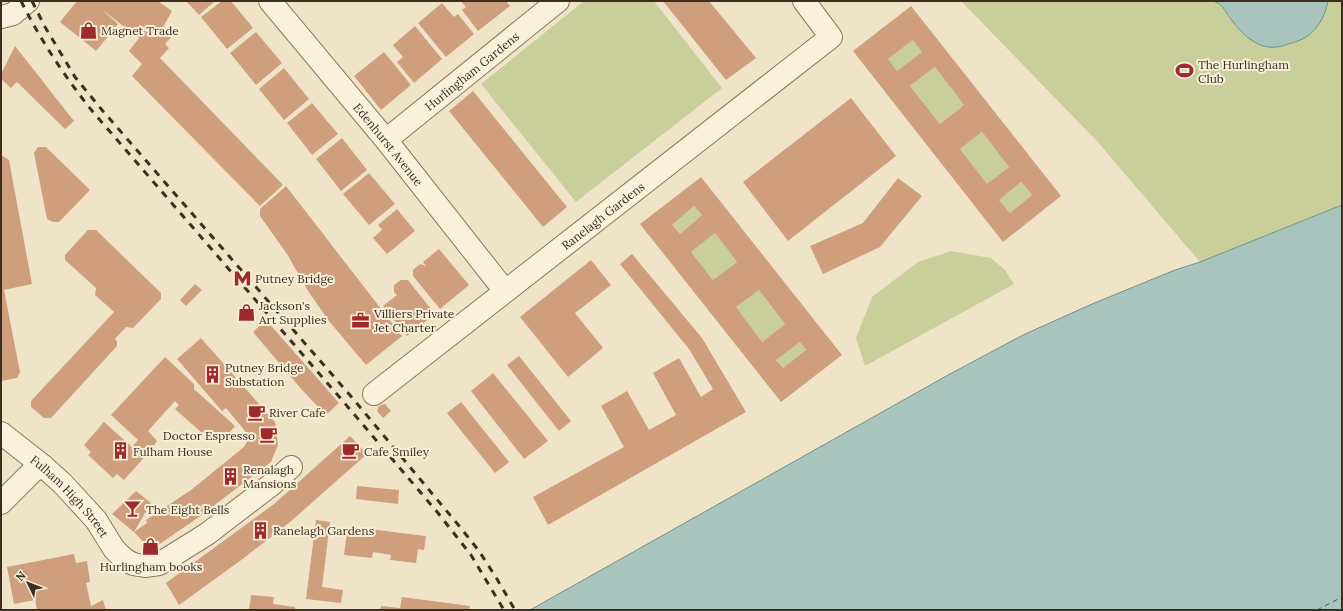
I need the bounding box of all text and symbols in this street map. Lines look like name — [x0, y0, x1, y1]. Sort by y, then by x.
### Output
shop icon: Magnet Trade — [78, 20, 98, 40]
place label: Magnet Trade — [101, 23, 179, 38]
street label: Hurlingham Gardens — [421, 28, 522, 113]
place label: The Hurlingham Club — [1198, 57, 1289, 86]
sports icon: The Hurlingham Club — [1175, 61, 1195, 81]
street label: Edenhurst Avenue — [351, 100, 427, 189]
street label: Ranelagh Gardens — [558, 178, 647, 253]
metro station icon: Putney Bridge — [232, 268, 252, 288]
place label: Putney Bridge — [255, 271, 334, 286]
place label: Jackson's Art Supplies — [258, 298, 327, 327]
shop icon: Jackson's Art Supplies — [236, 302, 256, 322]
place label: Villiers Private Jet Charter — [373, 306, 455, 335]
office icon: Villiers Private Jet Charter — [351, 310, 371, 330]
place label: Putney Bridge Substation — [225, 360, 304, 389]
building icon: Putney Bridge Substation — [202, 364, 222, 384]
cafe icon: River Cafe — [246, 402, 266, 422]
place label: River Cafe — [269, 405, 326, 420]
cafe icon: Doctor Espresso — [258, 425, 278, 445]
place label: Doctor Espresso — [163, 428, 255, 443]
building icon: Fulham House — [110, 441, 130, 461]
cafe icon: Cafe Smiley — [341, 441, 361, 461]
place label: Fulham House — [133, 444, 213, 459]
place label: Cafe Smiley — [364, 444, 430, 459]
street label: Fulham High Street — [28, 452, 113, 540]
place label: Renalagh Mansions — [243, 462, 297, 491]
building icon: Renalagh Mansions — [220, 466, 240, 486]
bar icon: The Eight Bells — [123, 499, 143, 519]
place label: The Eight Bells — [146, 502, 230, 517]
building icon: Ranelagh Gardens — [250, 520, 270, 540]
place label: Ranelagh Gardens — [273, 523, 375, 538]
shop icon: Hurlingham books — [141, 537, 161, 557]
place label: Hurlingham books — [100, 559, 203, 574]
north arrow — [8, 563, 48, 603]
text: N — [13, 568, 29, 584]

